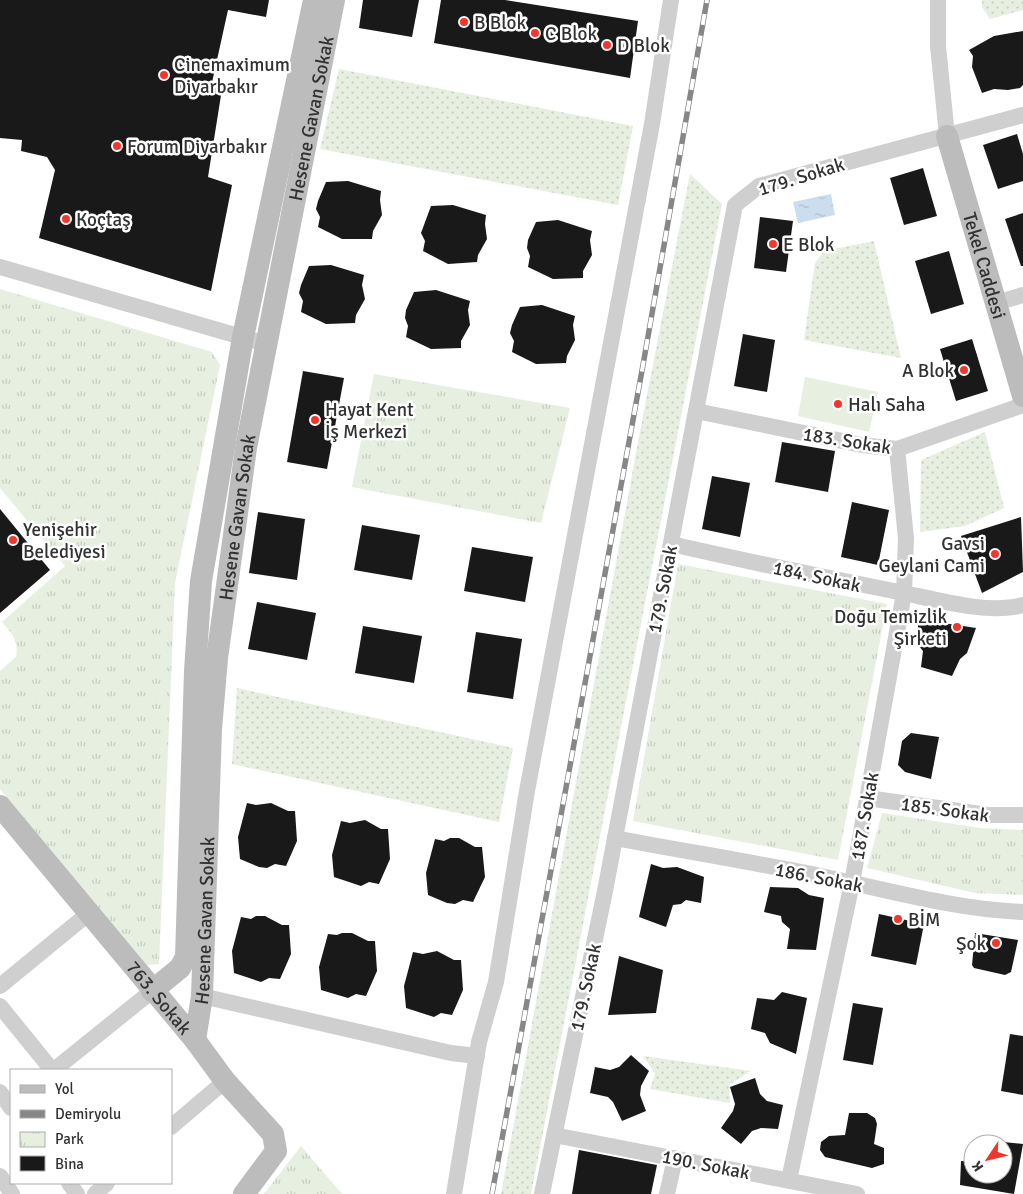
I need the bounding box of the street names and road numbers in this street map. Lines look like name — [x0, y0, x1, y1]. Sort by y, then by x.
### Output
street label: Hesene Gavan Sokak — [284, 33, 340, 203]
street label: 179. Sokak — [755, 152, 848, 201]
street label: Tekel Caddesi — [957, 210, 1011, 322]
street label: 183. Sokak — [801, 422, 893, 460]
street label: Hesene Gavan Sokak — [214, 432, 262, 602]
street label: 179. Sokak — [643, 543, 683, 635]
street label: 184. Sokak — [771, 556, 863, 598]
street label: 187. Sokak — [845, 770, 885, 862]
street label: 185. Sokak — [899, 792, 991, 828]
street label: Hesene Gavan Sokak — [190, 836, 220, 1006]
street label: 186. Sokak — [773, 858, 865, 898]
street label: 179. Sokak — [565, 941, 607, 1033]
street label: 763. Sokak — [121, 956, 197, 1040]
street label: 190. Sokak — [660, 1145, 752, 1185]

